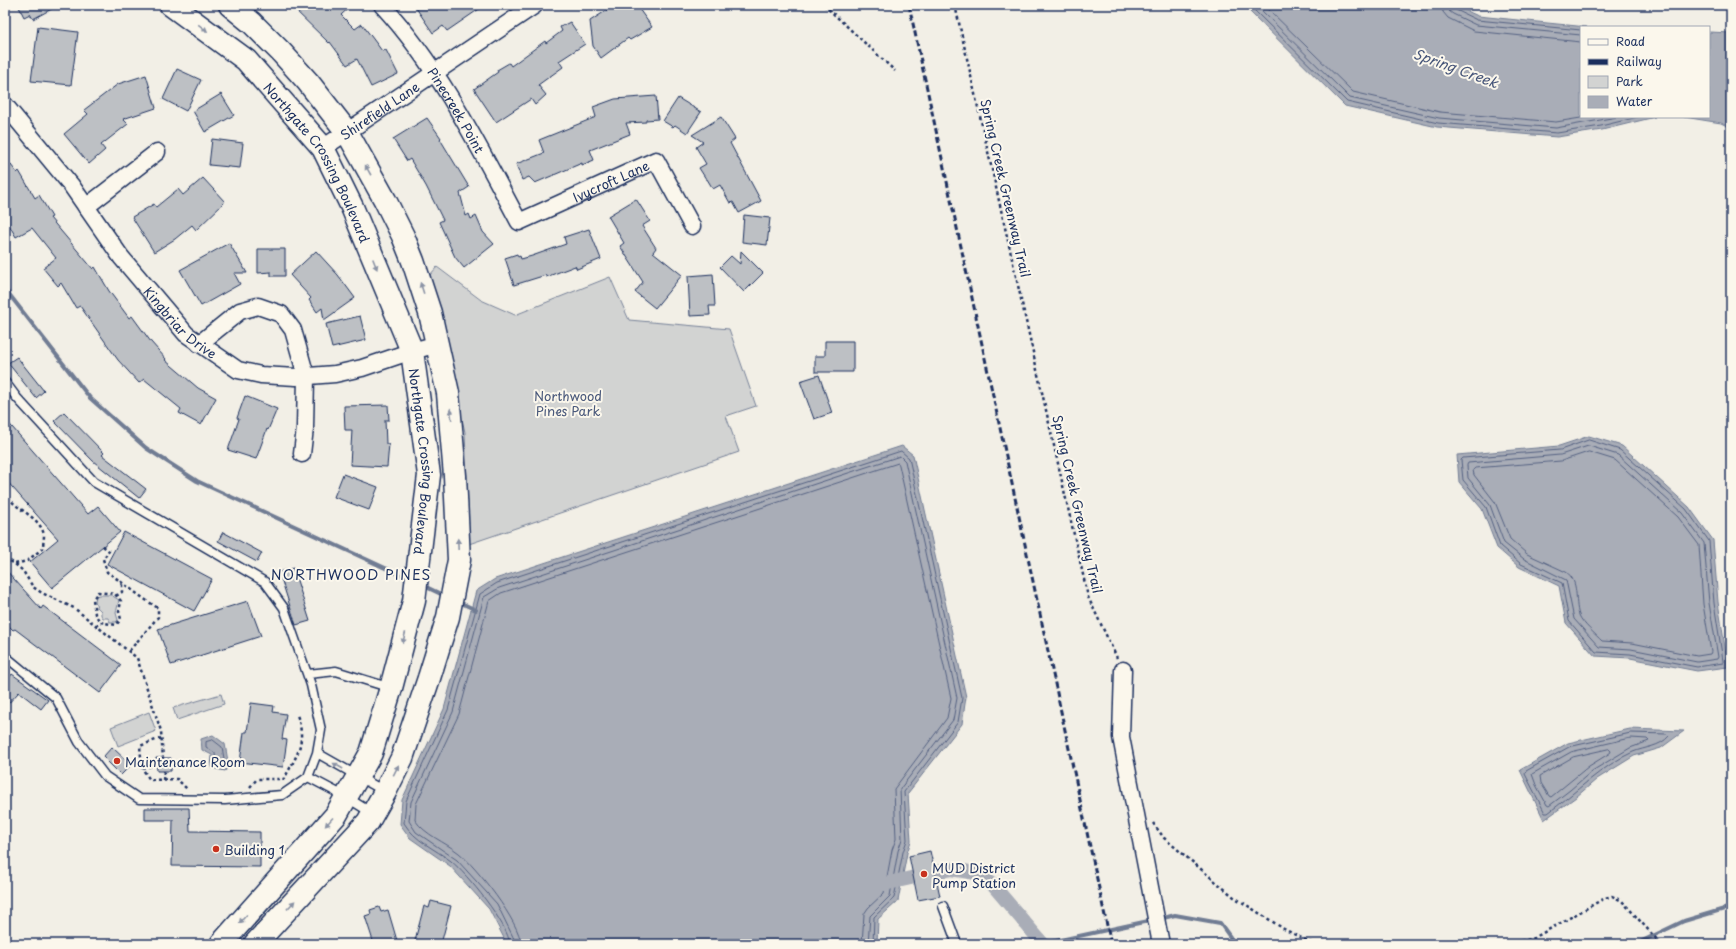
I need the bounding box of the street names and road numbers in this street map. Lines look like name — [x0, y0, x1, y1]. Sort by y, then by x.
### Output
street label: Pinecreek Point — [424, 63, 490, 156]
street label: Shirefield Lane — [336, 76, 423, 144]
street label: Northgate Crossing Boulevard — [260, 78, 375, 245]
street label: Spring Creek Greenway Trail — [976, 97, 1036, 279]
street label: Ivycroft Lane — [569, 155, 652, 206]
street label: Kingbriar Drive — [140, 282, 221, 362]
street label: Northgate Crossing Boulevard — [405, 367, 439, 556]
street label: Spring Creek Greenway Trail — [1048, 413, 1108, 595]

